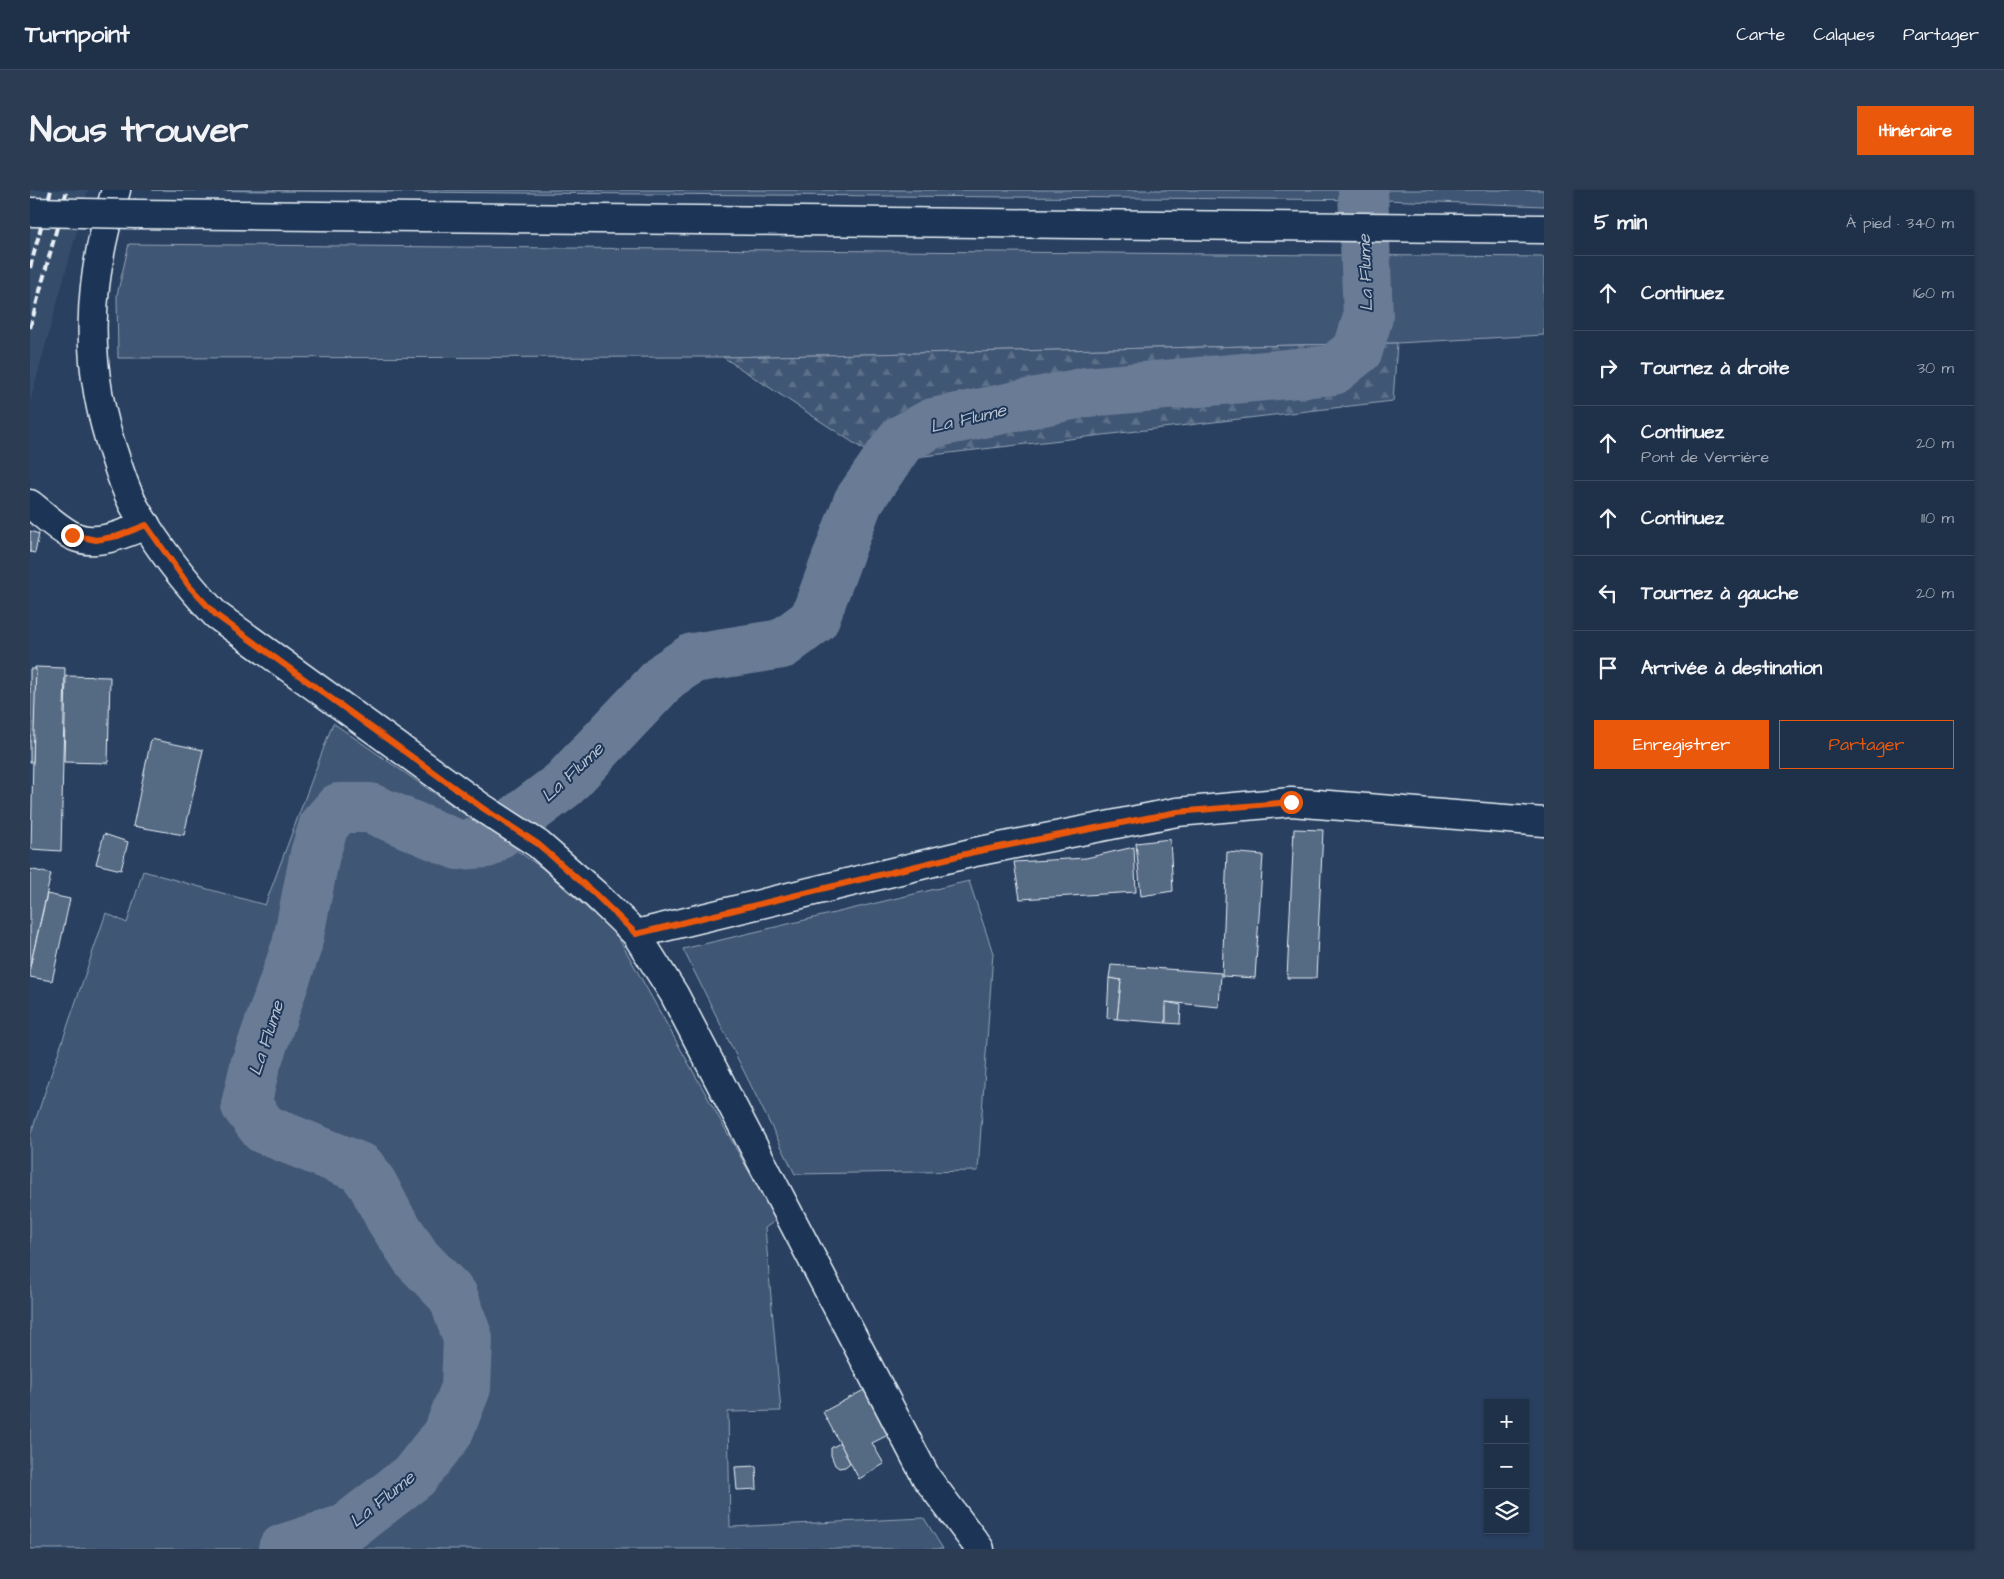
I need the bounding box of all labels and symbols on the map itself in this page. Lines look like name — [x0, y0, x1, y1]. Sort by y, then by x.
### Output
water label: La Flume — [1352, 233, 1379, 312]
water label: La Flume — [928, 397, 1010, 439]
route end — [61, 524, 84, 547]
water label: La Flume — [536, 736, 610, 808]
route start — [1280, 791, 1303, 814]
water label: La Flume — [243, 996, 291, 1079]
water label: La Flume — [345, 1465, 421, 1533]

